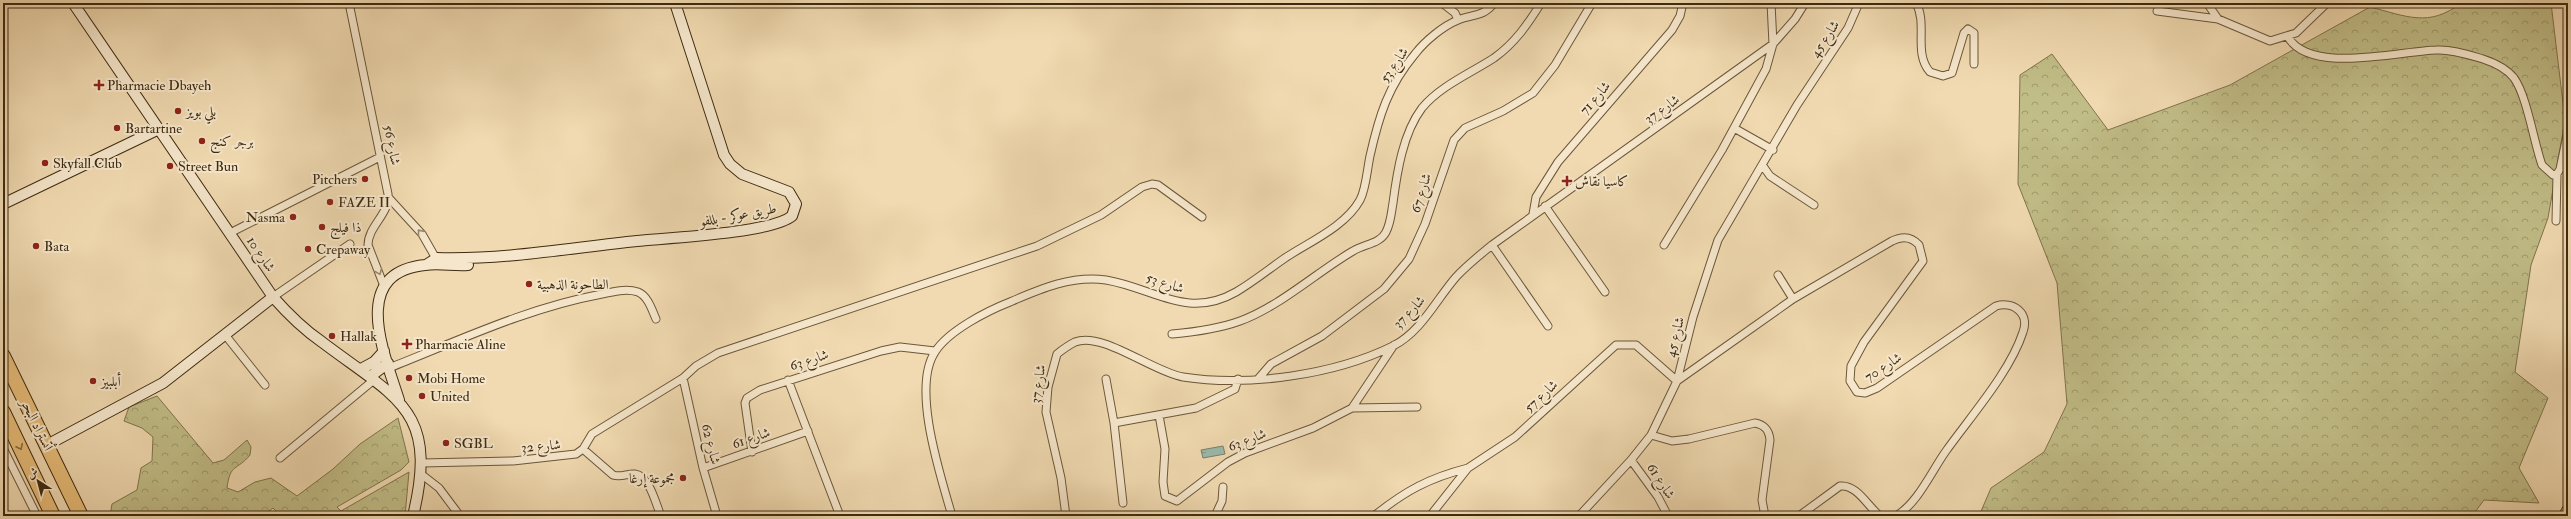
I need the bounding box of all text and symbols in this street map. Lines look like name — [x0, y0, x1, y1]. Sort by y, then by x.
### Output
street label: شارع 45 — [1807, 17, 1846, 62]
street label: شارع 53 — [1376, 44, 1414, 88]
place label: Pharmacie Dbayeh — [107, 77, 212, 95]
street label: شارع 71 — [1576, 78, 1616, 120]
marker: Pharmacie Dbayeh — [94, 80, 104, 90]
street label: شارع 37 — [1641, 91, 1685, 130]
place label: بلي بويز — [184, 103, 217, 124]
marker: بلي بويز — [173, 106, 183, 116]
place label: Bartartine — [125, 120, 182, 137]
marker: Bartartine — [112, 123, 122, 133]
street label: شارع 56 — [377, 124, 404, 167]
place label: برجر كنج — [210, 133, 254, 154]
marker: برجر كنج — [197, 136, 207, 146]
place label: Skyfall Club — [53, 155, 122, 173]
marker: Skyfall Club — [40, 158, 50, 168]
place label: Street Bun — [178, 158, 238, 175]
marker: Street Bun — [165, 161, 175, 171]
place label: Pitchers — [312, 171, 357, 188]
street label: شارع 67 — [1407, 171, 1438, 216]
place label: كاسيا نقاش — [1575, 173, 1628, 190]
marker: Pitchers — [360, 174, 370, 184]
marker: كاسيا نقاش — [1562, 176, 1572, 186]
place label: FAZE II — [338, 194, 390, 211]
marker: FAZE II — [325, 197, 335, 207]
street label: طريق عوكر - بللفو — [696, 200, 778, 230]
place label: Nasma — [246, 209, 285, 226]
marker: Nasma — [288, 212, 298, 222]
place label: ذا فيلج — [330, 219, 362, 240]
marker: ذا فيلج — [317, 222, 327, 232]
one-way arrow — [417, 229, 424, 236]
street label: شارع 10 — [240, 233, 279, 277]
place label: Bata — [44, 238, 69, 255]
marker: Bata — [31, 241, 41, 251]
place label: Crepaway — [316, 241, 371, 259]
marker: Crepaway — [303, 244, 313, 254]
one-way arrow — [375, 268, 383, 275]
street label: شارع 53 — [1143, 269, 1186, 300]
place label: الطاحونة الذهبية — [537, 276, 609, 293]
marker: الطاحونة الذهبية — [524, 279, 534, 289]
street label: شارع 37 — [1389, 292, 1431, 334]
street label: شارع 45 — [1662, 315, 1691, 360]
place label: Hallak — [340, 328, 377, 345]
marker: Hallak — [327, 331, 337, 341]
place label: Pharmacie Aline — [415, 336, 506, 353]
marker: Pharmacie Aline — [402, 339, 412, 349]
street label: شارع 63 — [787, 346, 831, 377]
street label: شارع 70 — [1861, 349, 1906, 388]
street label: شارع 37 — [1027, 363, 1052, 405]
place label: Mobi Home — [417, 370, 485, 387]
place label: أبلبيز — [99, 371, 122, 390]
marker: Mobi Home — [404, 373, 414, 383]
marker: أبلبيز — [88, 376, 98, 386]
street label: شارع 57 — [1521, 376, 1563, 418]
place label: United — [430, 388, 470, 405]
marker: United — [417, 391, 427, 401]
street label: أتستراد البحر — [16, 394, 59, 454]
street label: شارع 62 — [695, 422, 724, 467]
street label: شارع 61 — [730, 424, 773, 455]
street label: شارع 63 — [1225, 425, 1270, 458]
place label: SGBL — [454, 435, 493, 452]
street label: شارع 32 — [520, 436, 562, 459]
marker: SGBL — [441, 438, 451, 448]
one-way arrow — [15, 443, 23, 451]
street label: شارع 61 — [1641, 460, 1679, 504]
north arrow — [18, 461, 58, 501]
text: ش — [24, 465, 41, 482]
place label: مجموعة إرغا — [629, 470, 675, 488]
marker: مجموعة إرغا — [678, 473, 688, 483]

